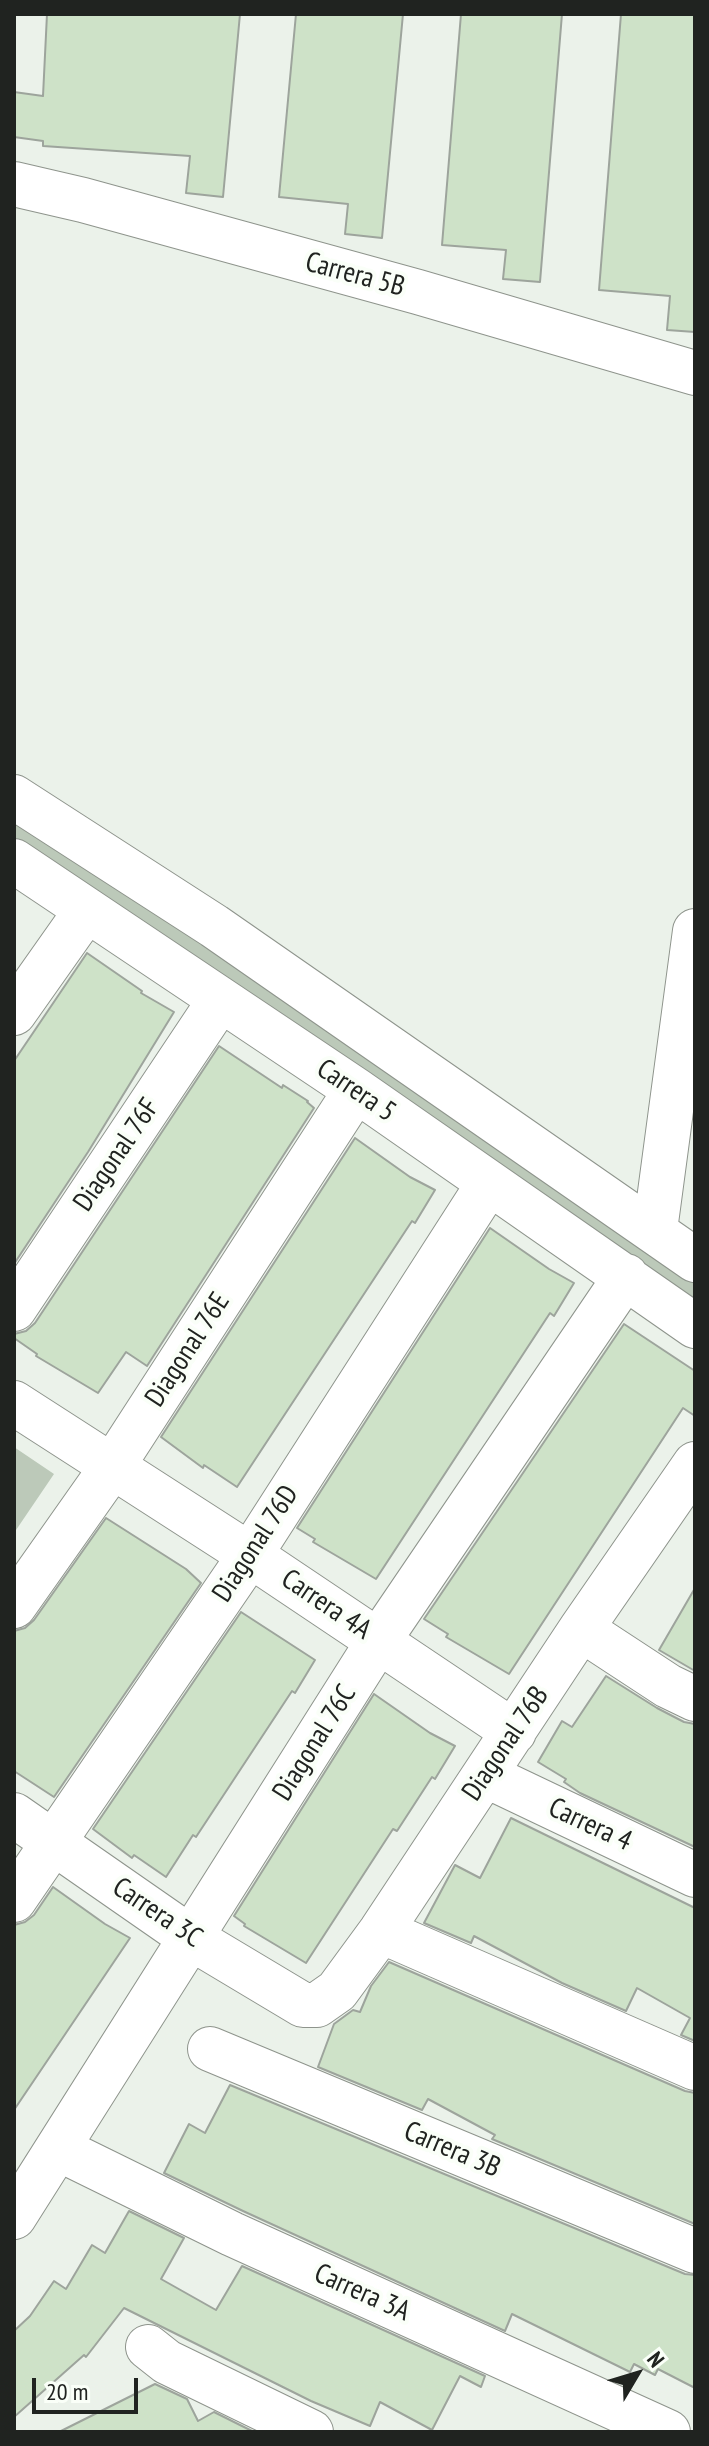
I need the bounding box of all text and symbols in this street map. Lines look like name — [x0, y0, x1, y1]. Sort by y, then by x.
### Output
street label: Carrera 5B — [302, 246, 408, 304]
street label: Carrera 5 — [310, 1052, 402, 1130]
street label: Diagonal 76F — [67, 1092, 167, 1218]
street label: Diagonal 76E — [139, 1287, 237, 1413]
street label: Diagonal 76D — [206, 1479, 306, 1609]
street label: Carrera 4A — [275, 1563, 377, 1647]
street label: Diagonal 76C — [266, 1679, 364, 1807]
street label: Diagonal 76B — [456, 1681, 556, 1807]
street label: Carrera 4 — [543, 1791, 637, 1859]
street label: Carrera 3C — [106, 1871, 208, 1955]
street label: Carrera 3B — [399, 2115, 505, 2185]
street label: Carrera 3A — [309, 2257, 415, 2329]
north arrow — [597, 2334, 677, 2414]
text: N — [641, 2346, 671, 2373]
scale bar — [36, 2362, 142, 2412]
text: 20 m — [46, 2376, 88, 2407]

